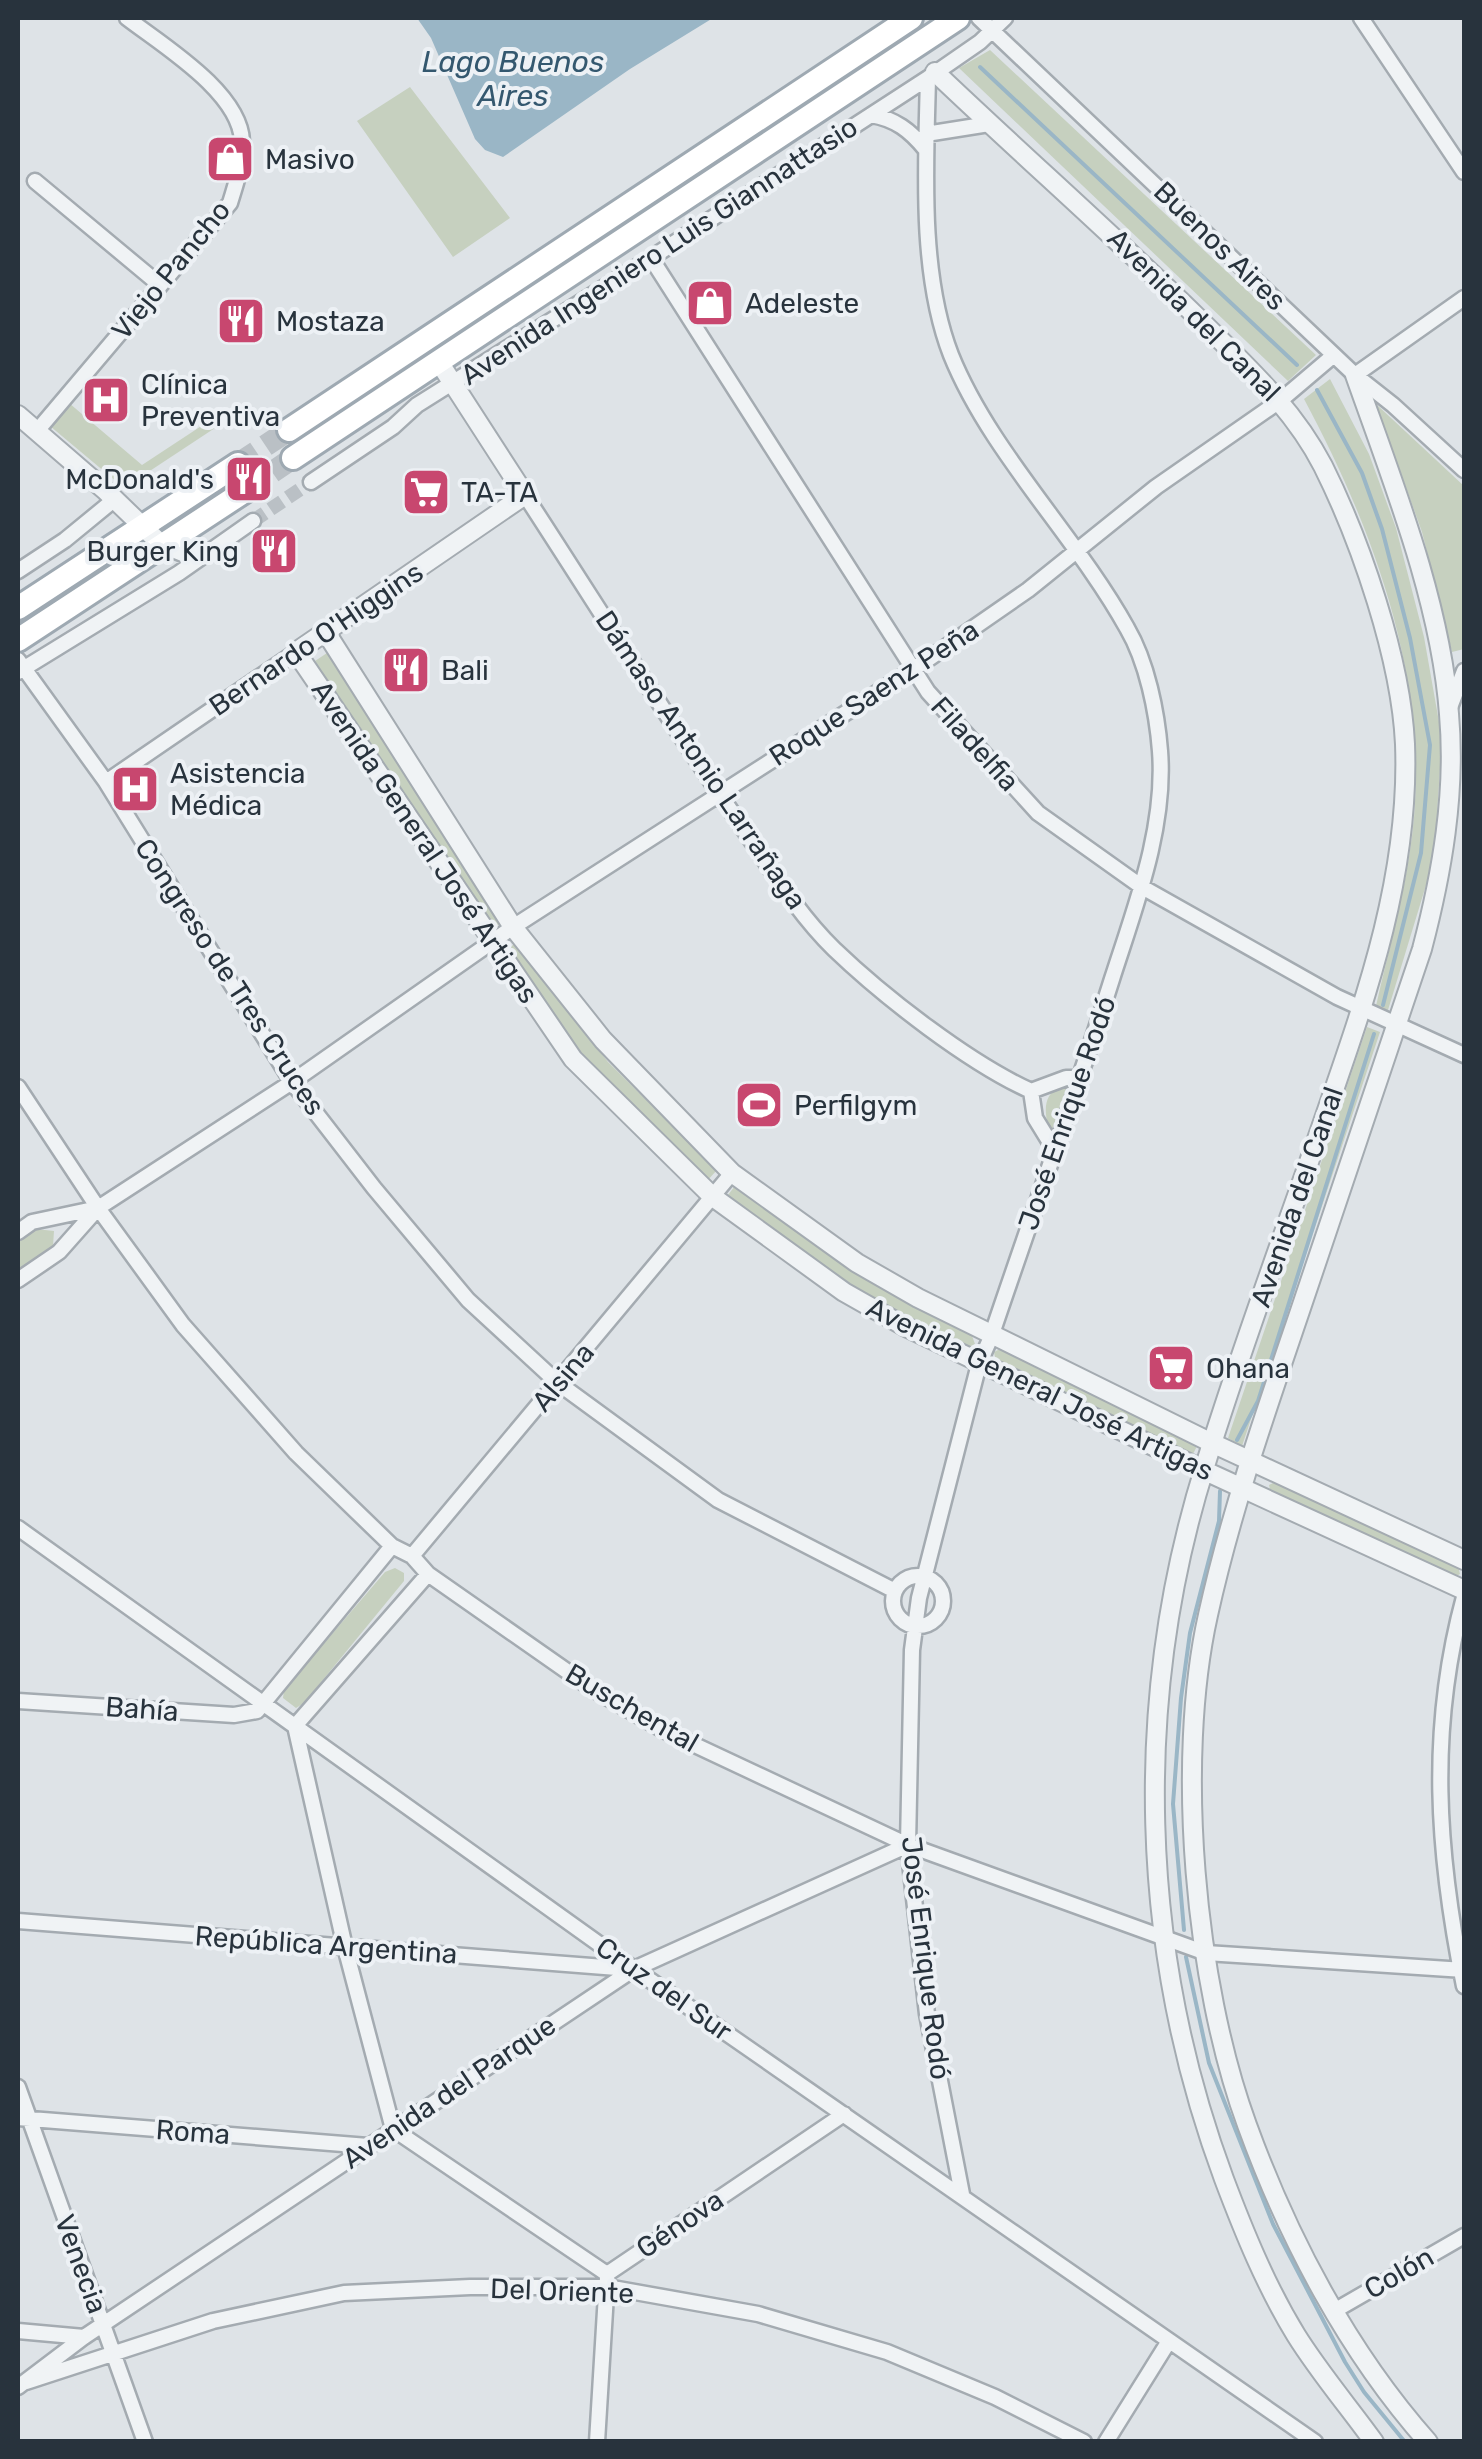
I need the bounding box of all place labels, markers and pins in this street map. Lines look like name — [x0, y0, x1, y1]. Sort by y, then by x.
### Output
shop icon: Masivo — [204, 133, 256, 185]
place label: Masivo — [265, 143, 355, 176]
shop icon: Adeleste — [684, 277, 736, 329]
place label: Adeleste — [745, 287, 859, 320]
restaurant icon: Mostaza — [215, 295, 267, 347]
place label: Mostaza — [276, 305, 385, 338]
place label: Clínica Preventiva — [141, 368, 280, 433]
hospital icon: Clínica Preventiva — [80, 374, 132, 426]
restaurant icon: McDonald's — [223, 453, 275, 505]
place label: McDonald's — [65, 463, 214, 496]
supermarket icon: TA-TA — [400, 466, 452, 518]
place label: TA-TA — [461, 476, 538, 509]
restaurant icon: Burger King — [248, 525, 300, 577]
place label: Burger King — [87, 535, 239, 568]
restaurant icon: Bali — [380, 644, 432, 696]
place label: Bali — [441, 654, 489, 687]
place label: Asistencia Médica — [170, 757, 305, 822]
hospital icon: Asistencia Médica — [109, 763, 161, 815]
sports icon: Perfilgym — [733, 1079, 785, 1131]
place label: Perfilgym — [794, 1089, 917, 1122]
supermarket icon: Ohana — [1145, 1342, 1197, 1394]
place label: Ohana — [1206, 1352, 1290, 1385]

